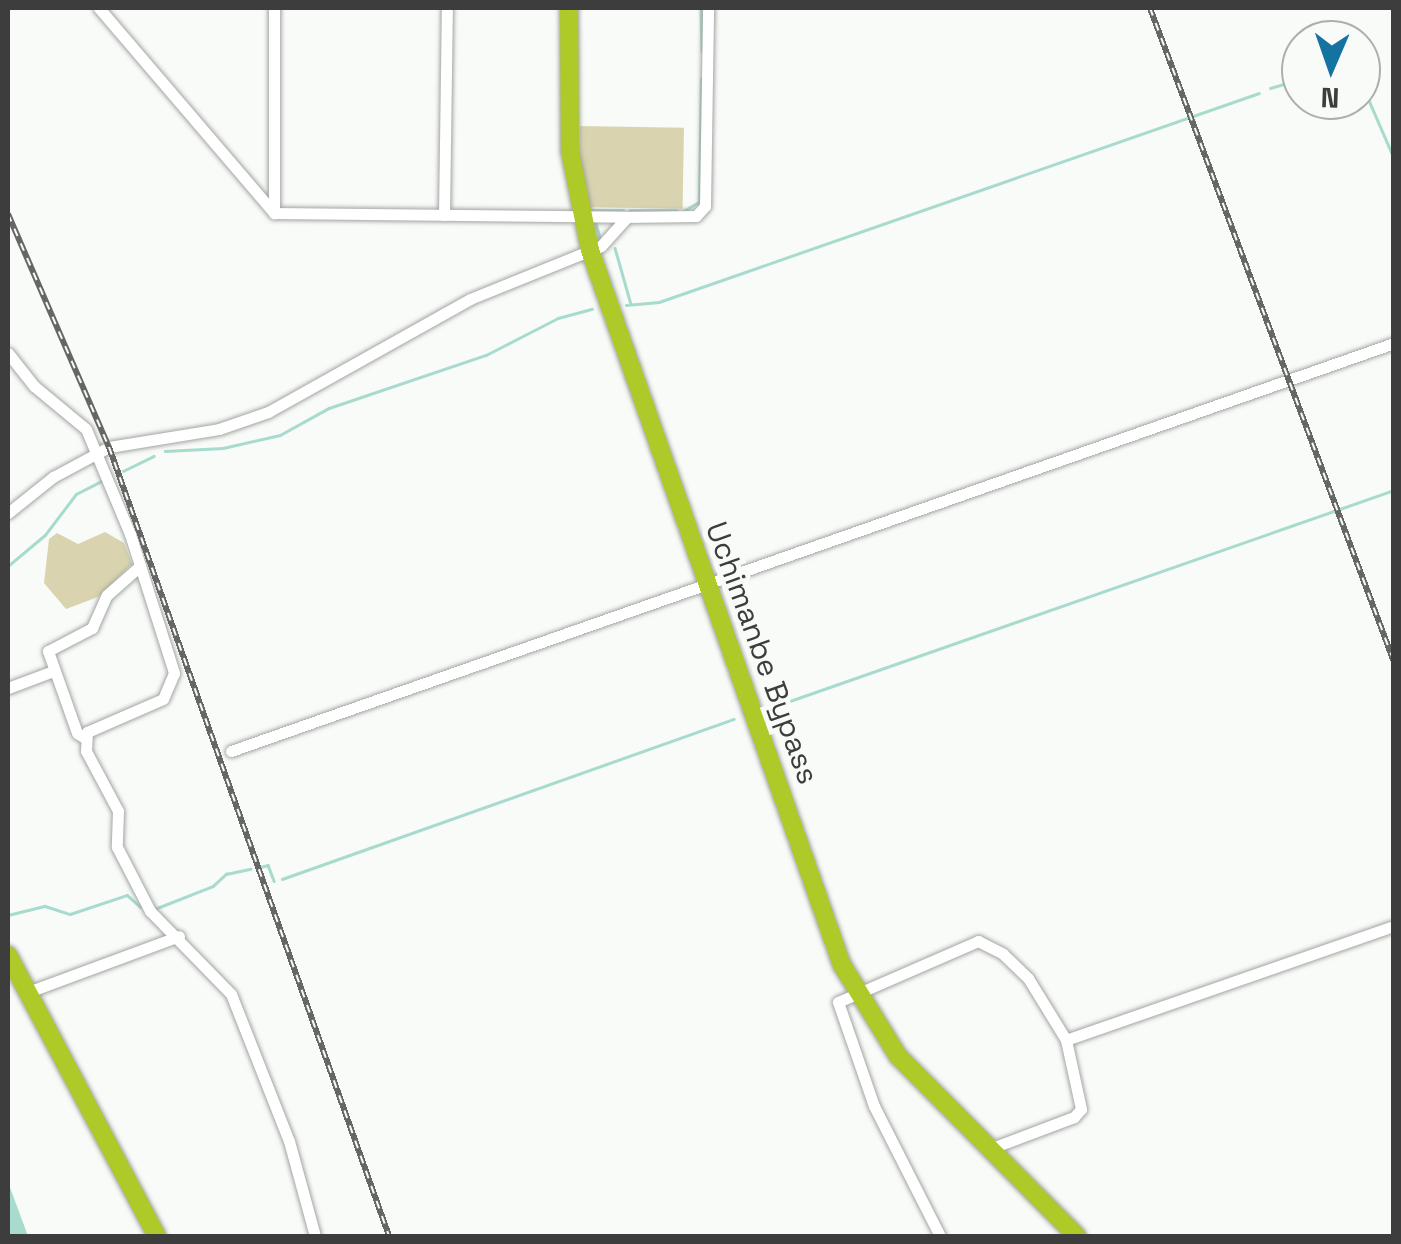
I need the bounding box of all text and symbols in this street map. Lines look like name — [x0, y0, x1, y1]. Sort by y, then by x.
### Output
north arrow — [1281, 20, 1381, 120]
text: N — [1320, 80, 1340, 116]
street label: Uchimanbe Bypass — [698, 517, 826, 789]

